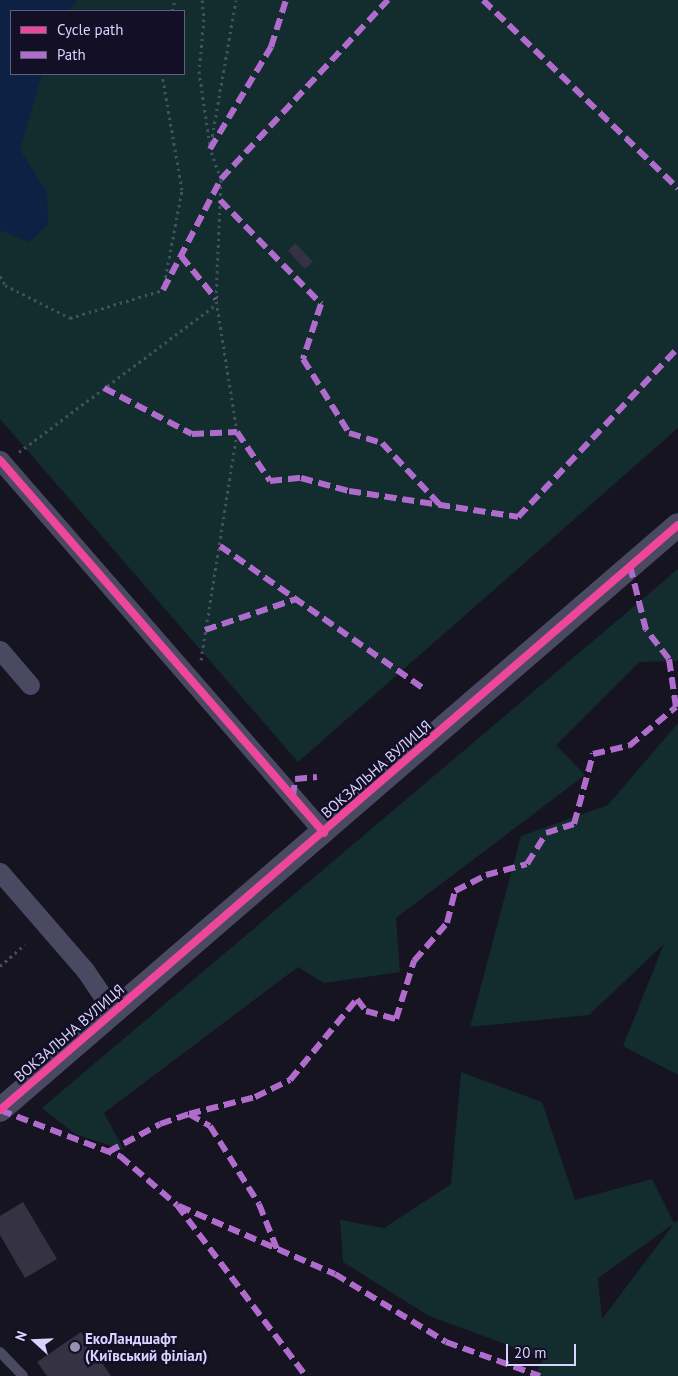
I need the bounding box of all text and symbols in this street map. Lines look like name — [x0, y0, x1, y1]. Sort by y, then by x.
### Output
legend — [10, 10, 185, 75]
text: Cycle path — [57, 20, 123, 39]
text: Path — [57, 45, 86, 64]
street label: ВОКЗАЛЬНА ВУЛИЦЯ — [317, 716, 435, 822]
street label: ВОКЗАЛЬНА ВУЛИЦЯ — [10, 980, 128, 1086]
north arrow — [10, 1316, 60, 1366]
text: N — [11, 1328, 31, 1343]
place label: ЕкоЛандшафт (Київський філіал) — [85, 1329, 207, 1364]
scale bar — [508, 1334, 578, 1366]
marker: ЕкоЛандшафт (Київський філіал) — [69, 1341, 81, 1353]
text: 20 m — [514, 1343, 547, 1362]

